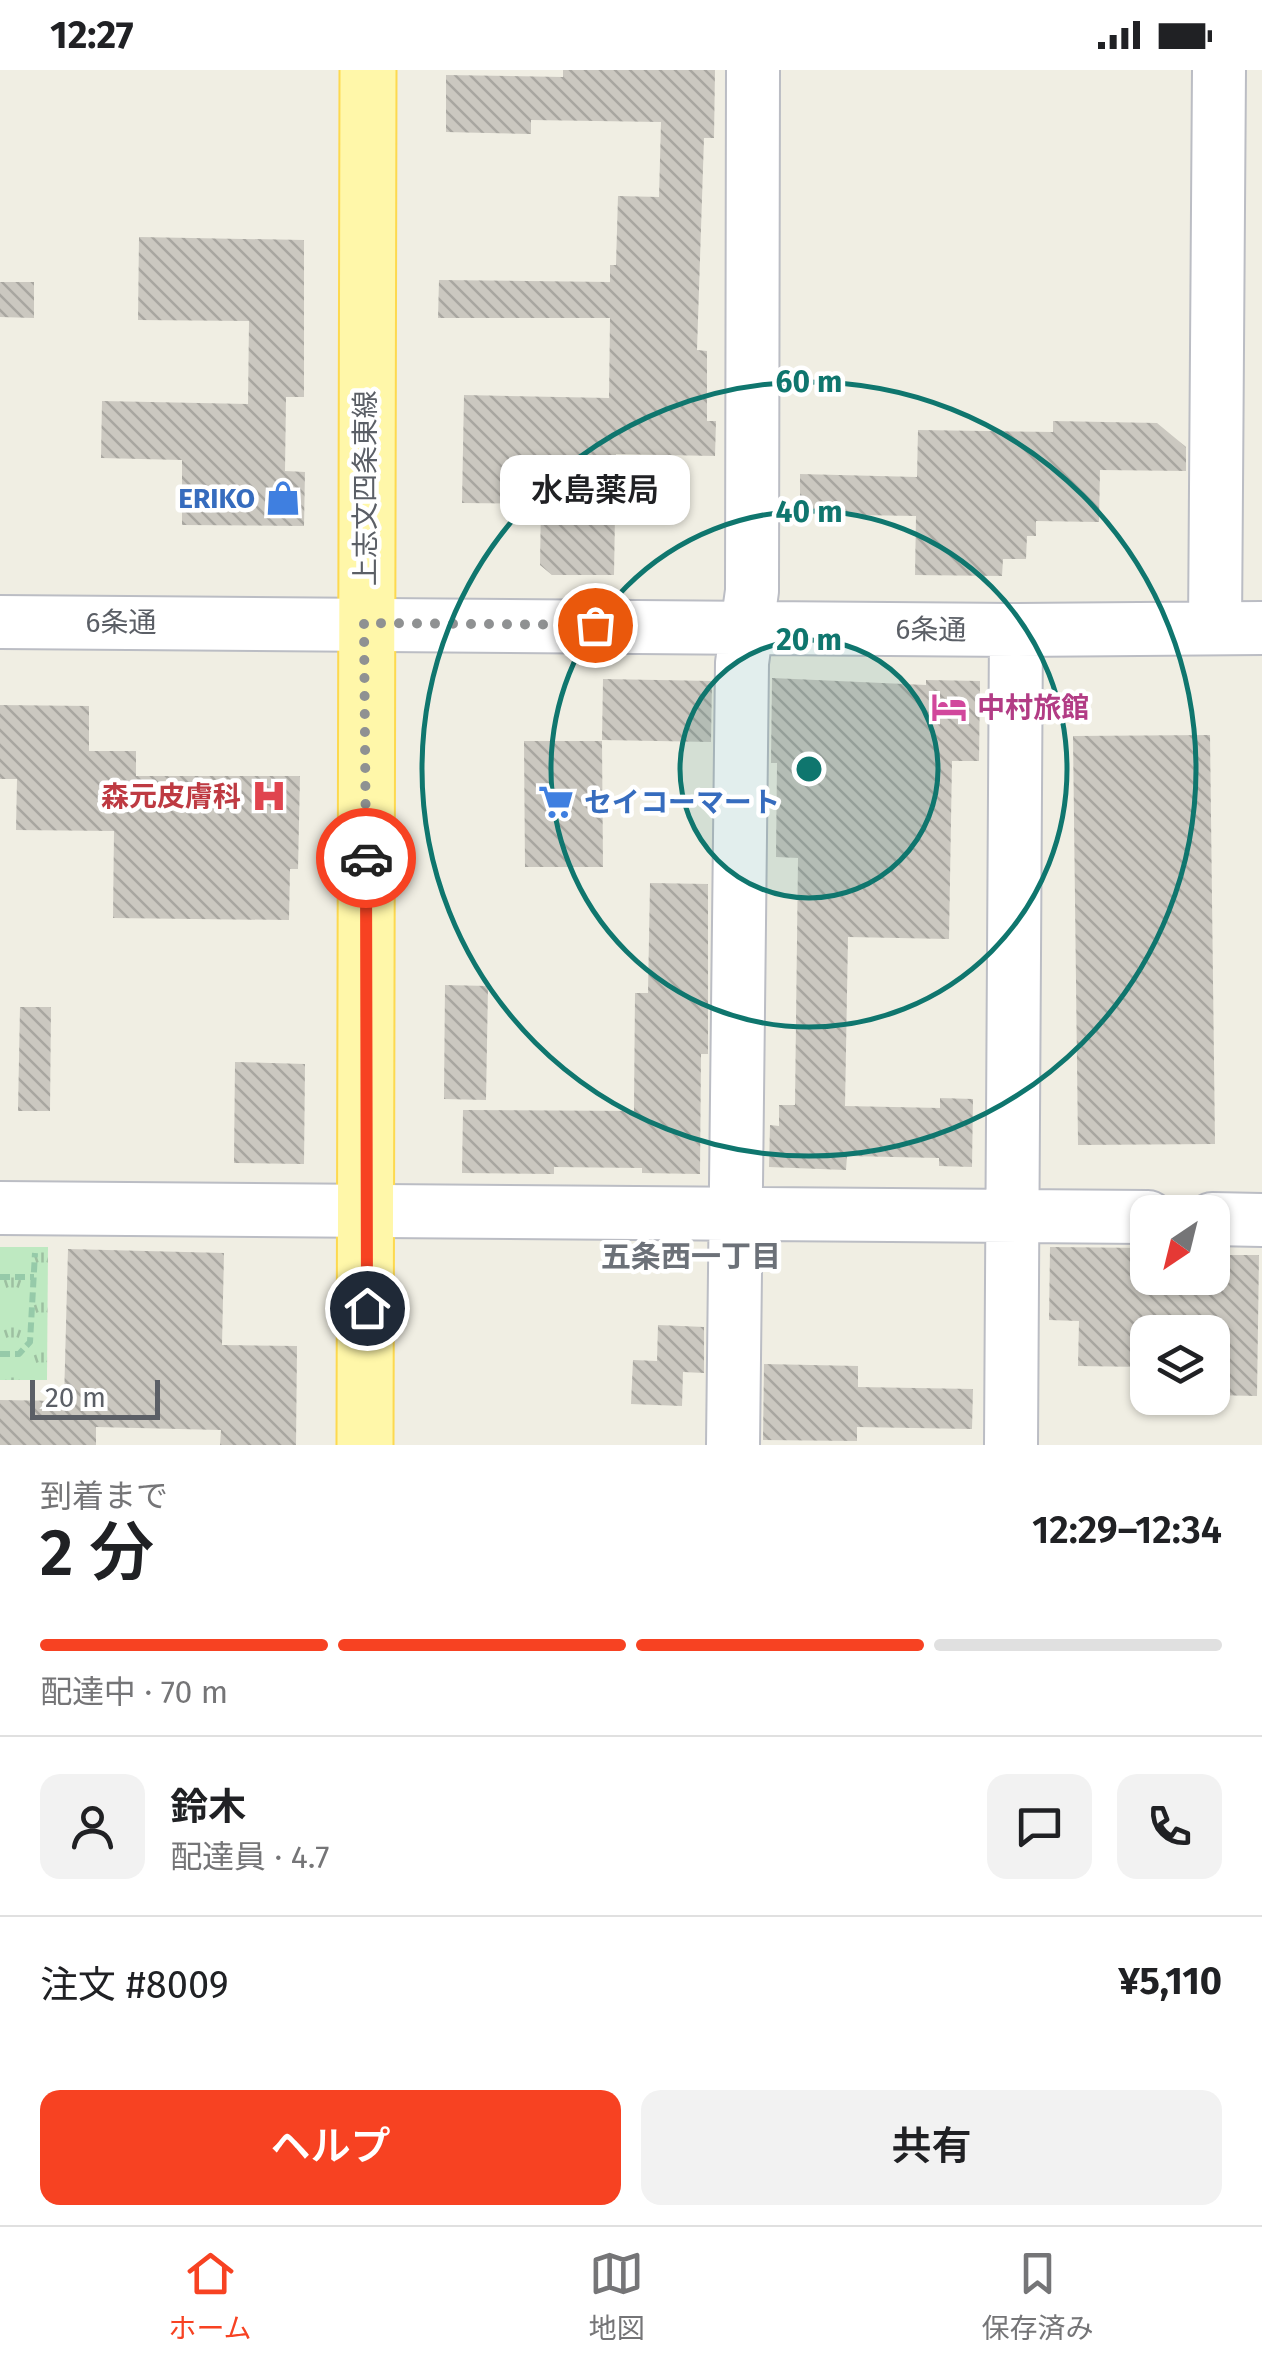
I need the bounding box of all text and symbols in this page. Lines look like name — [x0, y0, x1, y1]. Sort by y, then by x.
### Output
text: 12:27 — [50, 12, 133, 58]
text: 60 m — [776, 364, 842, 400]
street label: 上志文四条東線 — [349, 390, 382, 586]
callout: 水島薬局 — [500, 455, 690, 525]
text: 水島薬局 — [531, 471, 659, 509]
shop icon: ERIKO — [264, 479, 302, 517]
place label: ERIKO — [178, 482, 255, 515]
text: 40 m — [776, 494, 842, 530]
pin — [553, 583, 638, 668]
icon: bag — [568, 598, 623, 653]
street label: 6条通 — [86, 606, 156, 639]
street label: 6条通 — [895, 612, 967, 647]
text: 20 m — [776, 622, 842, 658]
hotel icon: 中村旅館 — [930, 688, 968, 726]
place label: 中村旅館 — [977, 691, 1089, 724]
centre of rings — [791, 751, 827, 787]
hospital icon: 森元皮膚科 — [250, 777, 288, 815]
place label: 森元皮膚科 — [101, 780, 241, 813]
supermarket icon: セイコーマート — [537, 783, 575, 821]
place label: セイコーマート — [584, 786, 780, 819]
courier — [316, 808, 416, 908]
icon: car — [339, 831, 394, 886]
north arrow — [1130, 1195, 1230, 1295]
map controls — [1130, 1195, 1230, 1415]
district label: 五条西一丁目 — [601, 1239, 781, 1275]
pin — [325, 1266, 410, 1351]
icon: home — [340, 1281, 395, 1336]
button: layers — [1130, 1315, 1230, 1415]
scale bar — [30, 1375, 160, 1420]
text: 20 m — [45, 1381, 106, 1414]
text: 到着まで — [40, 1477, 168, 1515]
text: 12:29–12:34 — [1032, 1507, 1222, 1553]
text: 2 分 — [40, 1514, 154, 1592]
text: 配達中 · 70 m — [40, 1673, 228, 1711]
button: person — [40, 1774, 145, 1879]
button: chat — [987, 1774, 1092, 1879]
button: phone — [1117, 1774, 1222, 1879]
text: 鈴木 — [170, 1784, 246, 1830]
text: 配達員 · 4.7 — [170, 1838, 330, 1876]
text: ¥5,110 — [1118, 1958, 1222, 2004]
text: 注文 #8009 — [40, 1962, 229, 2008]
button: ヘルプ — [40, 2090, 621, 2205]
button: 共有 — [641, 2090, 1222, 2205]
tab: ホーム — [168, 2246, 252, 2346]
tab: 地図 — [589, 2246, 645, 2346]
tab: 保存済み — [981, 2246, 1094, 2346]

